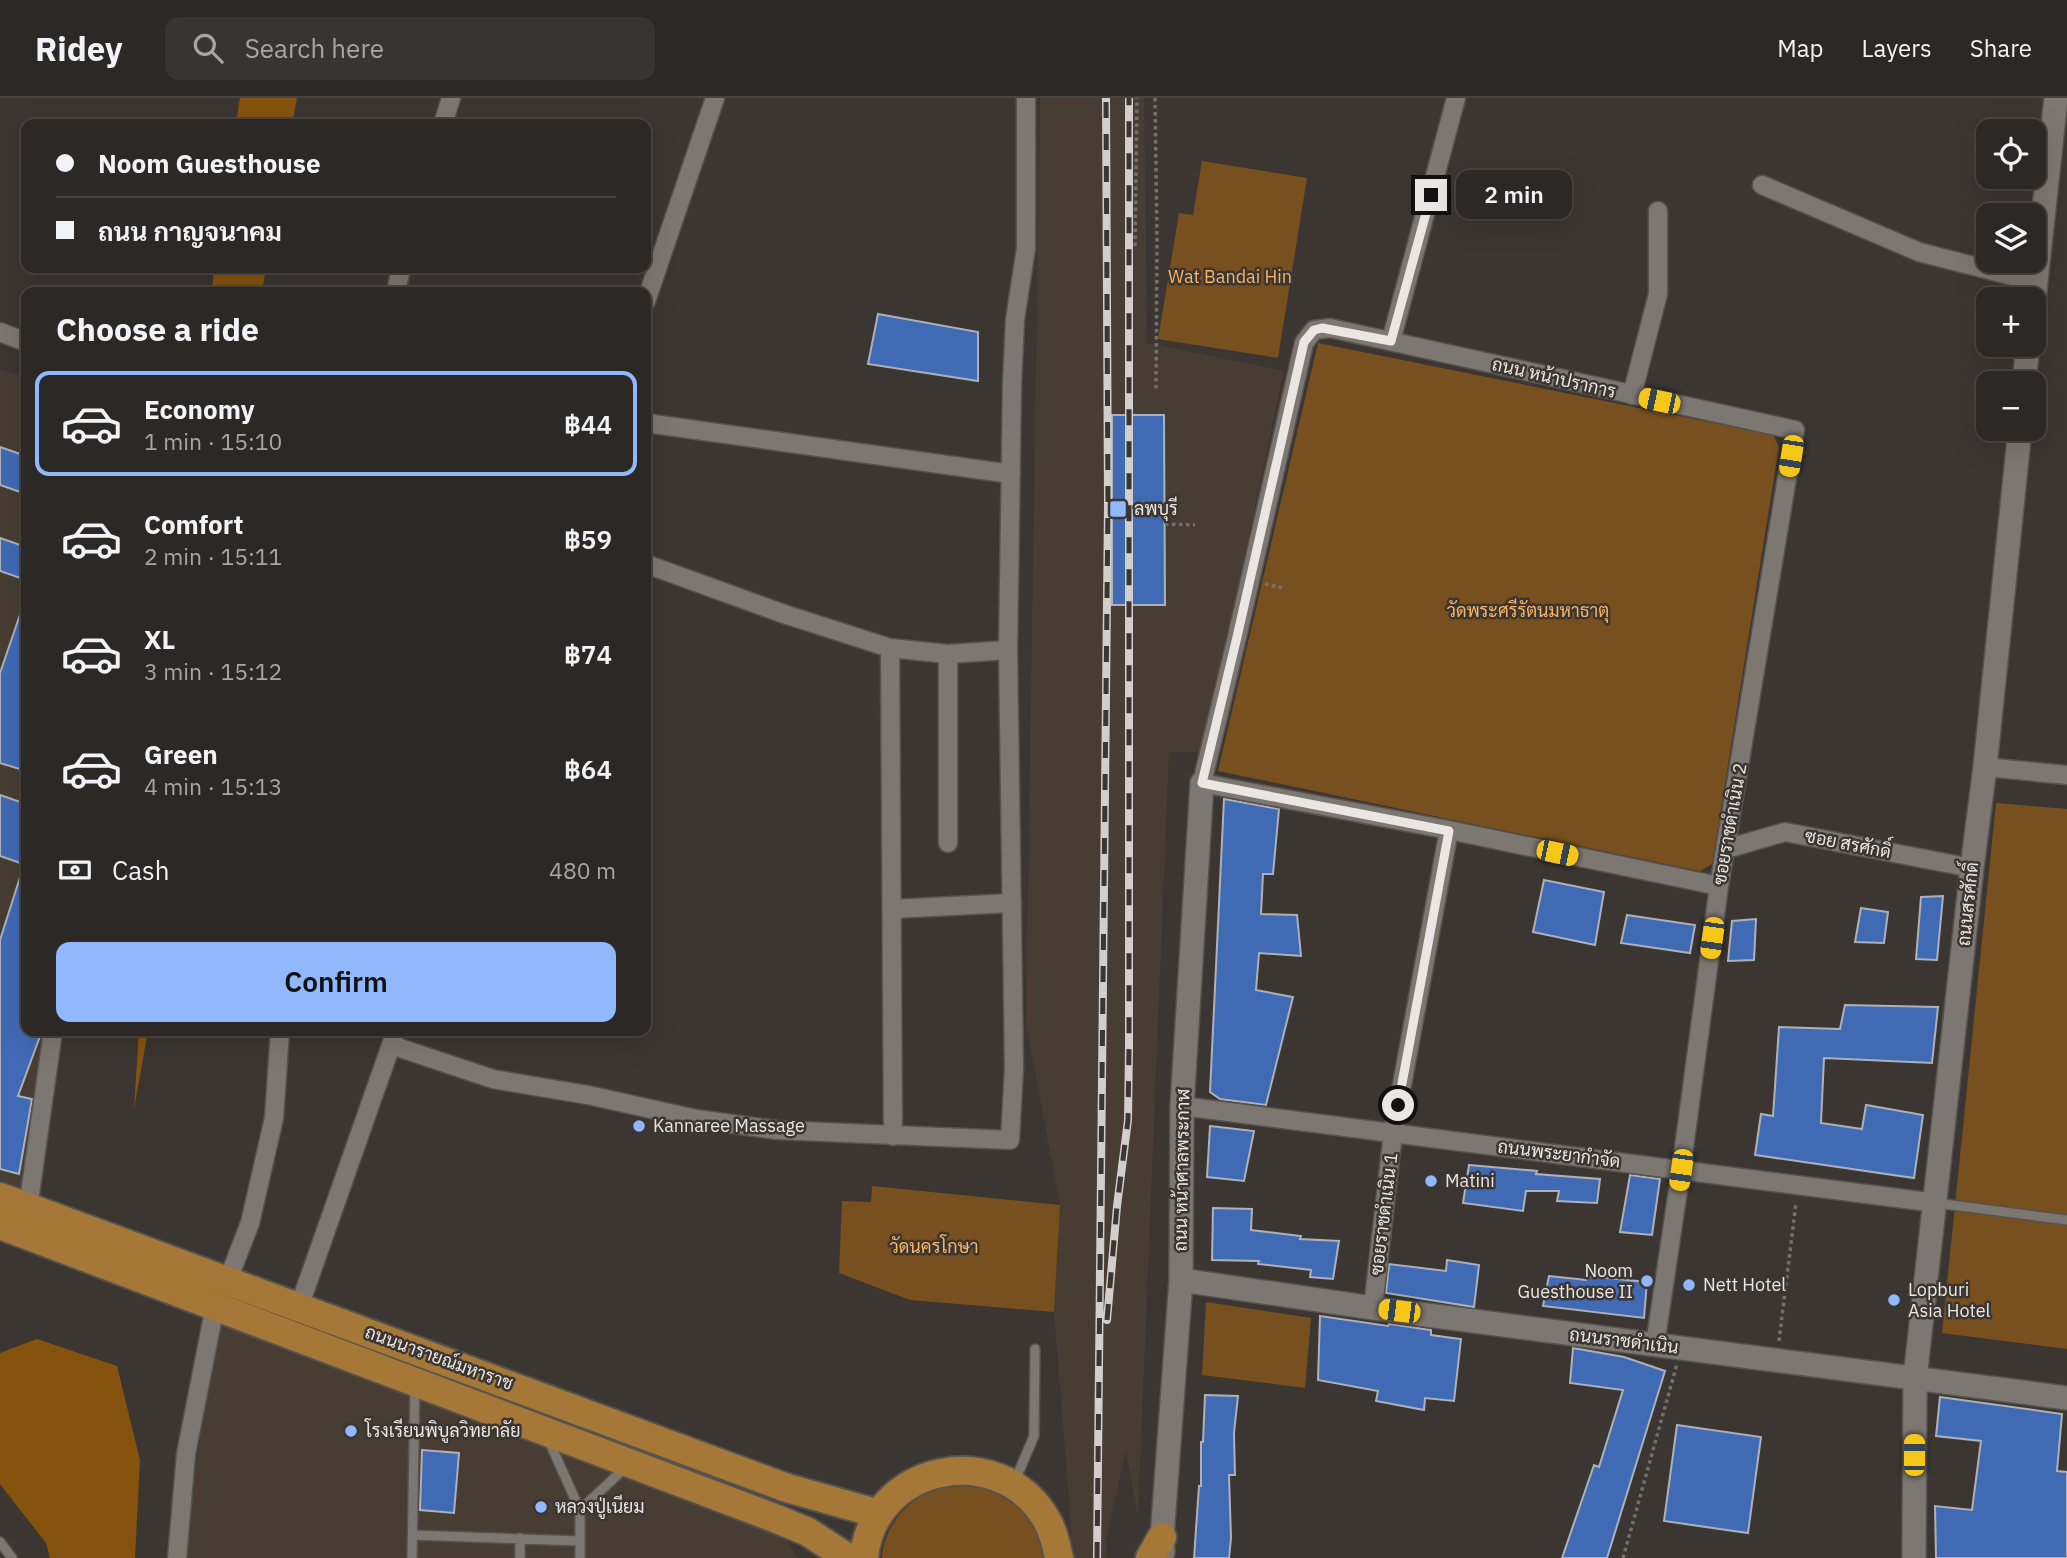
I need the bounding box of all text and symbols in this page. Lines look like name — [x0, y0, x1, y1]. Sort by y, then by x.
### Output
search box — [165, 17, 655, 80]
text: Ridey — [35, 27, 123, 70]
icon: search — [189, 29, 227, 67]
text: Search here — [245, 31, 384, 65]
text: Map — [1777, 32, 1824, 64]
text: Layers — [1862, 32, 1932, 64]
text: Share — [1970, 32, 2032, 64]
map controls — [1976, 119, 2046, 441]
button: locate — [1976, 119, 2046, 189]
text: Noom Guesthouse — [98, 146, 321, 180]
callout: 2 min — [1456, 170, 1571, 220]
route end — [1415, 179, 1447, 211]
text: 2 min — [1484, 179, 1544, 209]
button: layers — [1976, 203, 2046, 273]
text: ถนน กาญจนาคม — [98, 214, 282, 248]
park label: Wat Bandai Hin — [1168, 265, 1292, 288]
button: + — [1976, 287, 2046, 357]
text: Choose a ride — [56, 308, 259, 350]
street label: ถนน หน้าปราการ — [1490, 352, 1619, 403]
button: − — [1976, 371, 2046, 441]
car — [1637, 386, 1682, 416]
icon: car — [60, 392, 123, 455]
text: Economy — [144, 392, 255, 426]
text: ฿44 — [564, 407, 612, 441]
text: 1 min · 15:10 — [144, 426, 282, 456]
car — [1778, 434, 1805, 478]
place label: ลพบุรี — [1134, 496, 1178, 521]
marker: ลพบุรี — [1108, 499, 1128, 519]
icon: car — [60, 507, 123, 570]
text: Comfort — [144, 507, 243, 541]
text: ฿59 — [564, 522, 612, 556]
text: 2 min · 15:11 — [144, 541, 282, 571]
park label: วัดพระศรีรัตนมหาธาตุ — [1447, 598, 1609, 623]
icon: car — [60, 622, 123, 685]
text: XL — [144, 622, 175, 656]
text: ฿74 — [564, 637, 612, 671]
text: 3 min · 15:12 — [144, 656, 282, 686]
icon: car — [60, 737, 123, 800]
text: Green — [144, 737, 218, 771]
text: ฿64 — [564, 752, 612, 786]
street label: ซอยราชดำเนิน 2 — [1707, 761, 1752, 887]
text: 4 min · 15:13 — [144, 771, 282, 801]
street label: ซอย สรศักดิ์ — [1803, 820, 1894, 863]
car — [1535, 838, 1580, 868]
icon: cash — [56, 851, 94, 889]
text: Cash — [112, 853, 169, 887]
text: 480 m — [549, 855, 616, 885]
street label: ถนนสรศักดิ์ — [1948, 860, 1983, 947]
car — [1699, 916, 1726, 960]
button: Confirm — [56, 942, 616, 1022]
street label: ถนน หน้าศาลพระกาฬ — [1169, 1088, 1194, 1251]
route start — [1382, 1089, 1414, 1121]
place label: Kannaree Massage — [653, 1114, 805, 1137]
marker: Kannaree Massage — [631, 1118, 647, 1134]
street label: ถนนพระยากำจัด — [1496, 1135, 1622, 1172]
car — [1668, 1148, 1695, 1192]
street label: ซอยราชดำเนิน 1 — [1365, 1151, 1402, 1277]
place label: Matini — [1445, 1169, 1495, 1192]
marker: Matini — [1423, 1173, 1439, 1189]
park label: วัดนครโกษา — [889, 1234, 979, 1258]
place label: Noom Guesthouse II — [1518, 1259, 1633, 1303]
marker: Noom Guesthouse II — [1639, 1273, 1655, 1289]
place label: Nett Hotel — [1703, 1273, 1786, 1296]
marker: Nett Hotel — [1681, 1277, 1697, 1293]
place label: Lopburi Asia Hotel — [1908, 1278, 1991, 1322]
marker: Lopburi Asia Hotel — [1886, 1292, 1902, 1308]
car — [1377, 1298, 1422, 1324]
street label: ถนนนารายณ์มหาราช — [362, 1319, 517, 1395]
street label: ถนนราชดำเนิน — [1568, 1322, 1680, 1359]
place label: โรงเรียนพิบูลวิทยาลัย — [364, 1418, 521, 1444]
marker: โรงเรียนพิบูลวิทยาลัย — [343, 1423, 359, 1439]
car — [1904, 1434, 1925, 1476]
place label: หลวงปู่เนียม — [555, 1494, 644, 1520]
marker: หลวงปู่เนียม — [533, 1499, 549, 1515]

